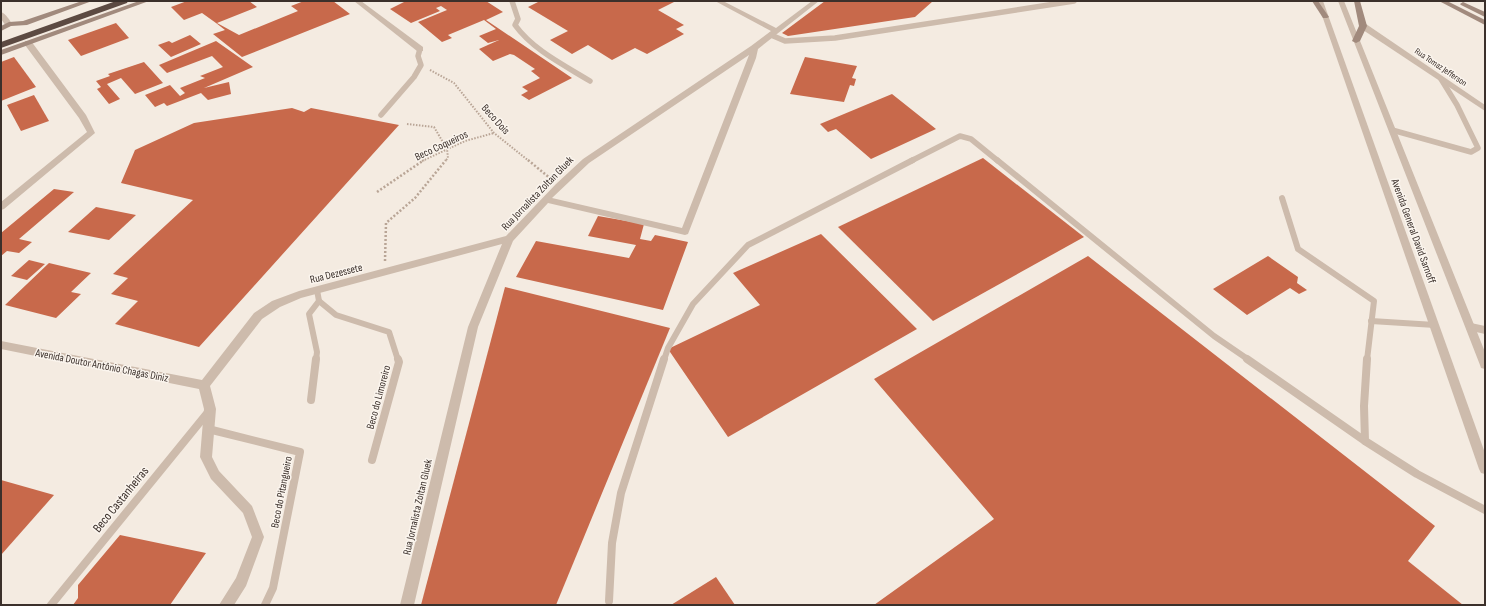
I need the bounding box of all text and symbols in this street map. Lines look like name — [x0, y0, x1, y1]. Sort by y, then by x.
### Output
street label: Rua Tomaz Jefferson — [1412, 46, 1469, 89]
street label: Beco Dois — [479, 102, 513, 137]
street label: Beco Coqueiros — [413, 128, 470, 163]
street label: Rua Jornalista Zoltan Gluek — [499, 153, 577, 233]
street label: Avenida General David Sarnoff — [1388, 176, 1439, 286]
street label: Rua Dezessete — [309, 261, 364, 286]
street label: Avenida Doutor Antônio Chagas Diniz — [33, 346, 169, 385]
street label: Beco do Limoreiro — [364, 363, 393, 431]
street label: Beco do Pitangueiro — [268, 455, 295, 529]
street label: Rua Jornalista Zoltan Gluek — [400, 457, 435, 556]
street label: Beco Castanheiras — [89, 463, 152, 536]

